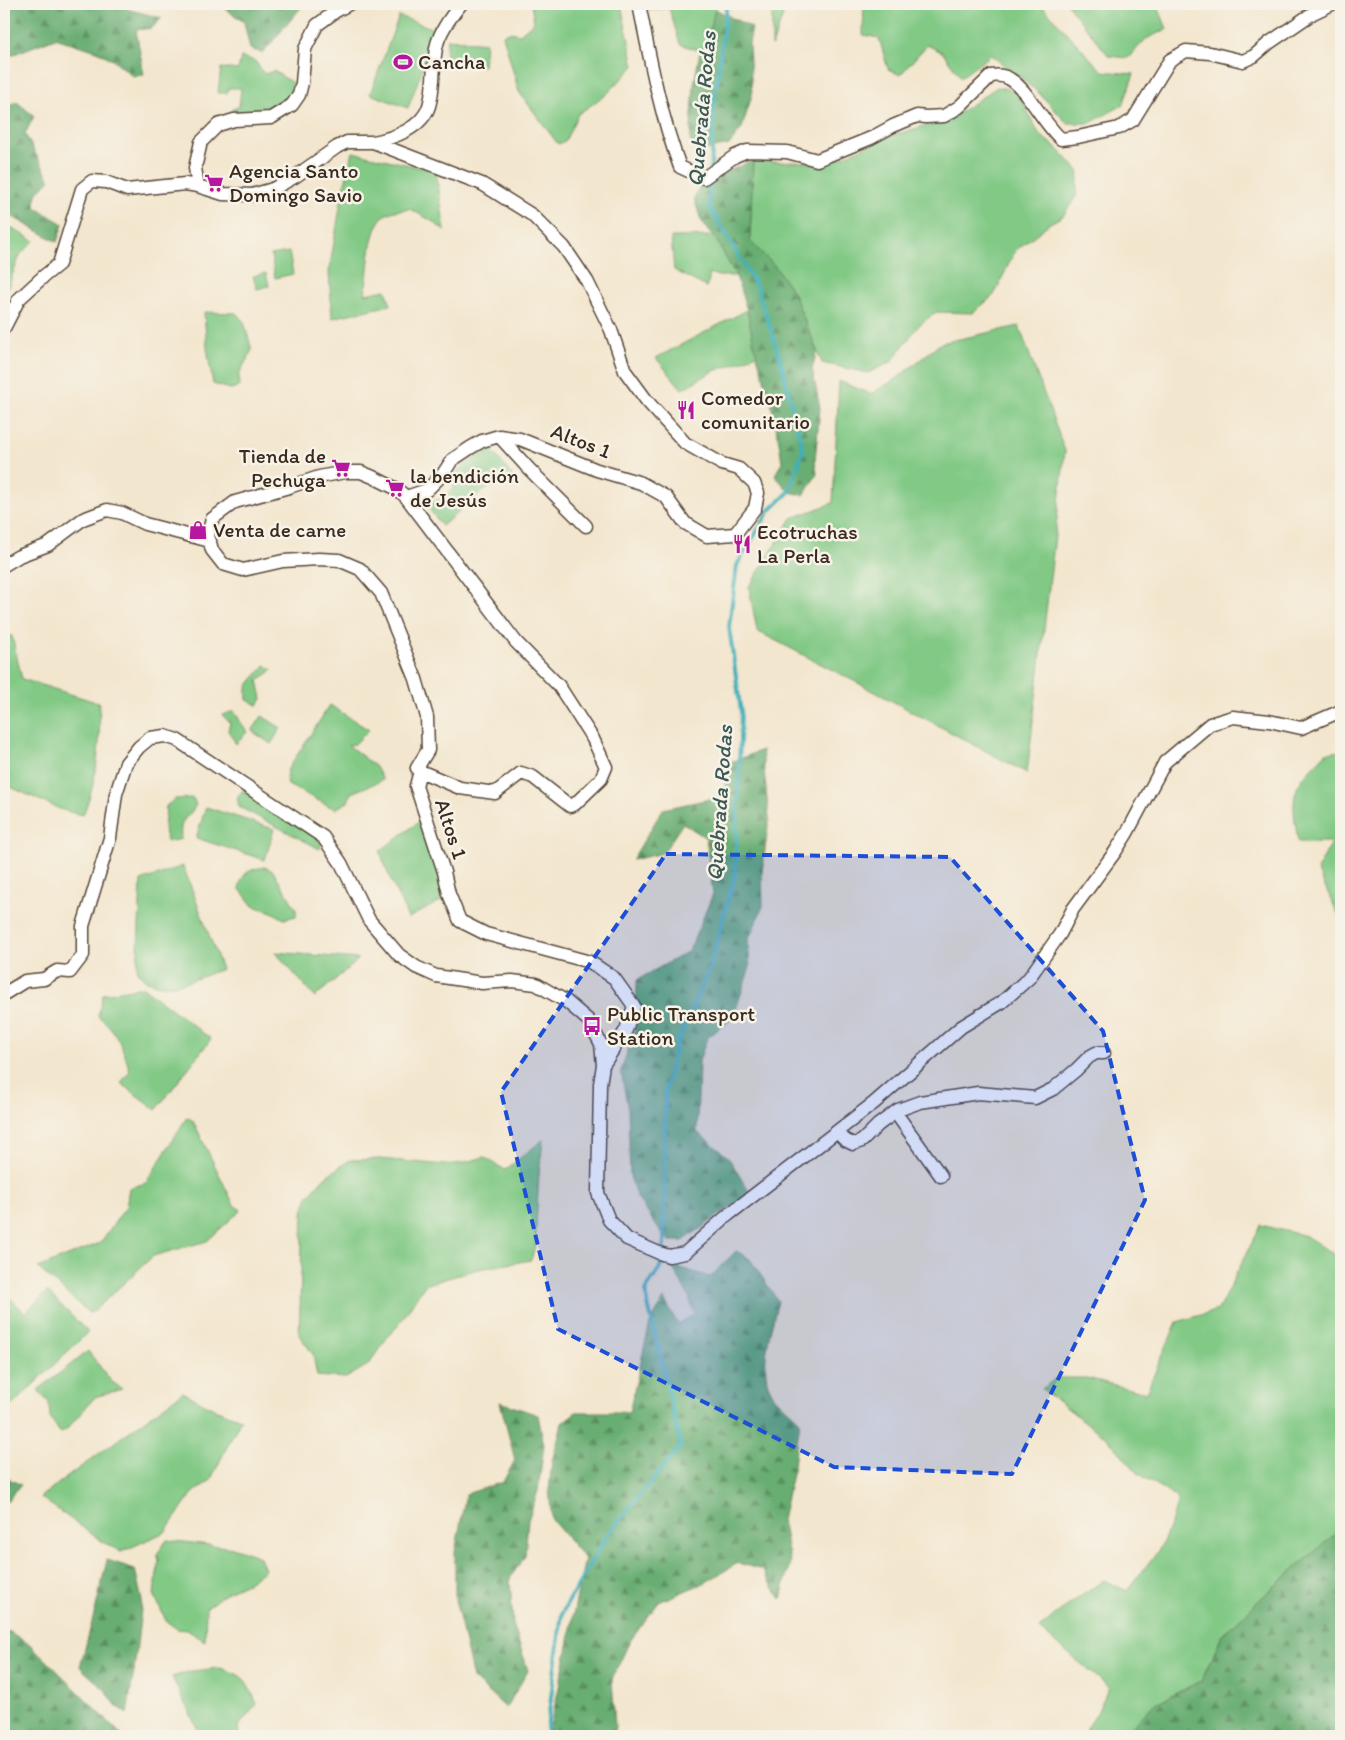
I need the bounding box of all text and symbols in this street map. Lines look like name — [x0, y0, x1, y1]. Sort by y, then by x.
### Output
water label: Quebrada Rodas — [681, 29, 722, 188]
place label: Cancha — [418, 49, 485, 74]
sports icon: Cancha — [392, 51, 414, 73]
place label: Agencia Santo Domingo Savio — [229, 158, 362, 207]
supermarket icon: Agencia Santo Domingo Savio — [203, 172, 225, 194]
place label: Comedor comunitario — [701, 385, 810, 434]
restaurant icon: Comedor comunitario — [675, 399, 697, 421]
street label: Altos 1 — [548, 418, 615, 463]
place label: Tienda de Pechuga — [239, 443, 326, 492]
supermarket icon: Tienda de Pechuga — [330, 457, 352, 479]
place label: la bendición de Jesús — [410, 463, 519, 512]
supermarket icon: la bendición de Jesús — [384, 477, 406, 499]
place label: Venta de carne — [213, 517, 346, 542]
shop icon: Venta de carne — [187, 519, 209, 541]
place label: Ecotruchas La Perla — [757, 519, 858, 568]
restaurant icon: Ecotruchas La Perla — [731, 533, 753, 555]
water label: Quebrada Rodas — [701, 723, 738, 882]
street label: Altos 1 — [430, 796, 473, 862]
place label: Public Transport Station — [607, 1001, 755, 1050]
bus stop icon: Public Transport Station — [581, 1015, 603, 1037]

